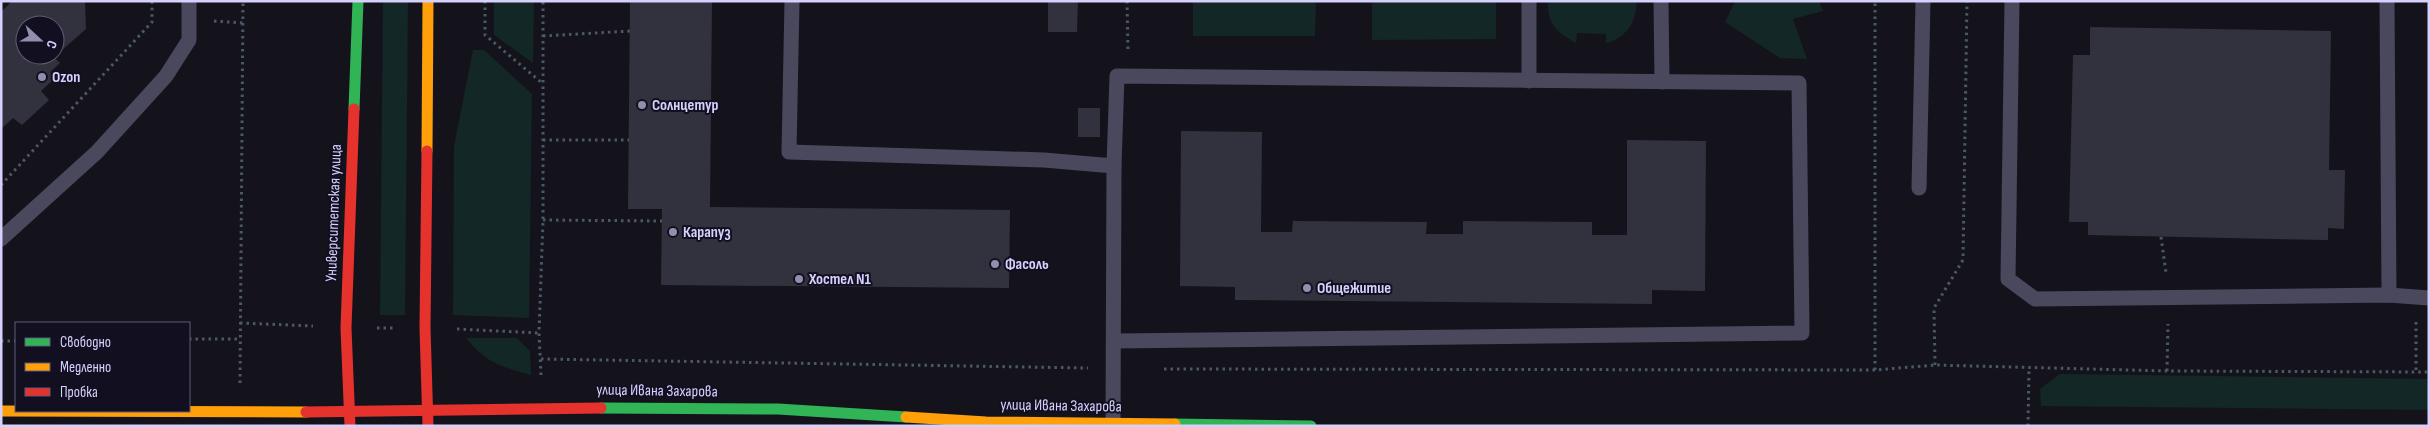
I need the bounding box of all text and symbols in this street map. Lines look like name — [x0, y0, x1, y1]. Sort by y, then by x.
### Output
north arrow — [15, 15, 65, 65]
text: С — [42, 38, 61, 51]
place label: Ozon — [52, 68, 80, 87]
marker: Ozon — [36, 71, 48, 83]
place label: Солнцетур — [652, 96, 719, 115]
marker: Солнцетур — [636, 99, 648, 111]
street label: Университетская улица — [322, 144, 346, 282]
place label: Карапуз — [683, 223, 731, 242]
marker: Карапуз — [667, 226, 679, 238]
place label: Фасоль — [1005, 255, 1049, 274]
marker: Фасоль — [989, 258, 1001, 270]
place label: Хостел N1 — [808, 270, 872, 289]
marker: Хостел N1 — [793, 273, 805, 285]
place label: Общежитие — [1317, 279, 1391, 298]
marker: Общежитие — [1301, 282, 1313, 294]
legend — [15, 322, 190, 412]
text: Свободно — [60, 333, 111, 352]
text: Медленно — [60, 358, 111, 377]
street label: улица Ивана Захарова — [596, 380, 718, 402]
text: Пробка — [60, 383, 98, 402]
street label: улица Ивана Захарова — [1000, 395, 1122, 417]

